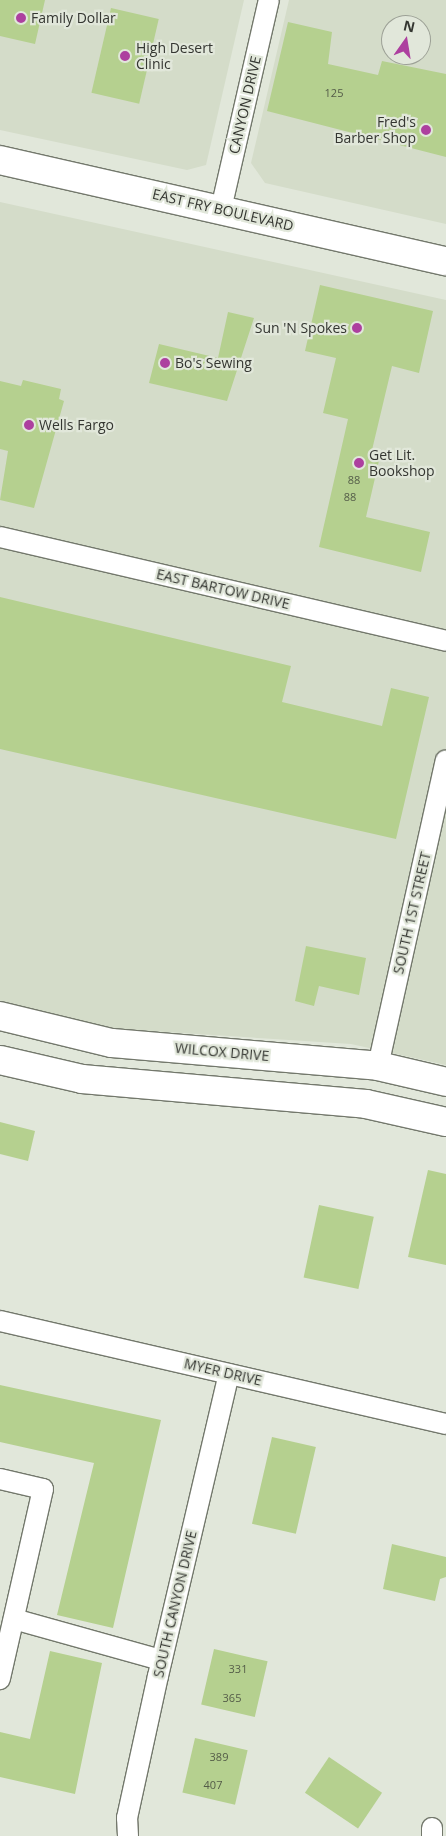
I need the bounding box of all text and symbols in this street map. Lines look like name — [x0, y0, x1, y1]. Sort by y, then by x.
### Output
place label: Family Dollar — [31, 10, 116, 26]
marker: Family Dollar — [15, 12, 27, 24]
north arrow — [381, 15, 431, 65]
text: N — [402, 15, 417, 36]
place label: High Desert Clinic — [136, 40, 213, 72]
marker: High Desert Clinic — [118, 49, 132, 63]
street label: CANYON DRIVE — [226, 54, 264, 156]
house number: 125 — [325, 86, 343, 100]
place label: Fred's Barber Shop — [334, 114, 416, 146]
marker: Fred's Barber Shop — [420, 124, 432, 136]
street label: EAST FRY BOULEVARD — [151, 186, 295, 234]
place label: Sun 'N Spokes — [255, 320, 347, 336]
marker: Sun 'N Spokes — [351, 322, 363, 334]
place label: Bo's Sewing — [175, 355, 252, 371]
marker: Bo's Sewing — [159, 357, 171, 369]
place label: Wells Fargo — [39, 417, 114, 433]
marker: Wells Fargo — [23, 419, 35, 431]
place label: Get Lit. Bookshop — [369, 447, 434, 480]
marker: Get Lit. Bookshop — [353, 457, 365, 469]
house number: 88 — [348, 473, 360, 487]
house number: 88 — [344, 490, 356, 504]
street label: EAST BARTOW DRIVE — [155, 565, 291, 613]
street label: SOUTH 1ST STREET — [390, 850, 434, 976]
street label: WILCOX DRIVE — [174, 1040, 270, 1064]
street label: MYER DRIVE — [182, 1355, 264, 1389]
street label: SOUTH CANYON DRIVE — [150, 1529, 200, 1679]
house number: 331 — [229, 1662, 247, 1676]
house number: 365 — [223, 1691, 241, 1705]
house number: 389 — [210, 1750, 228, 1764]
house number: 407 — [204, 1778, 222, 1792]

